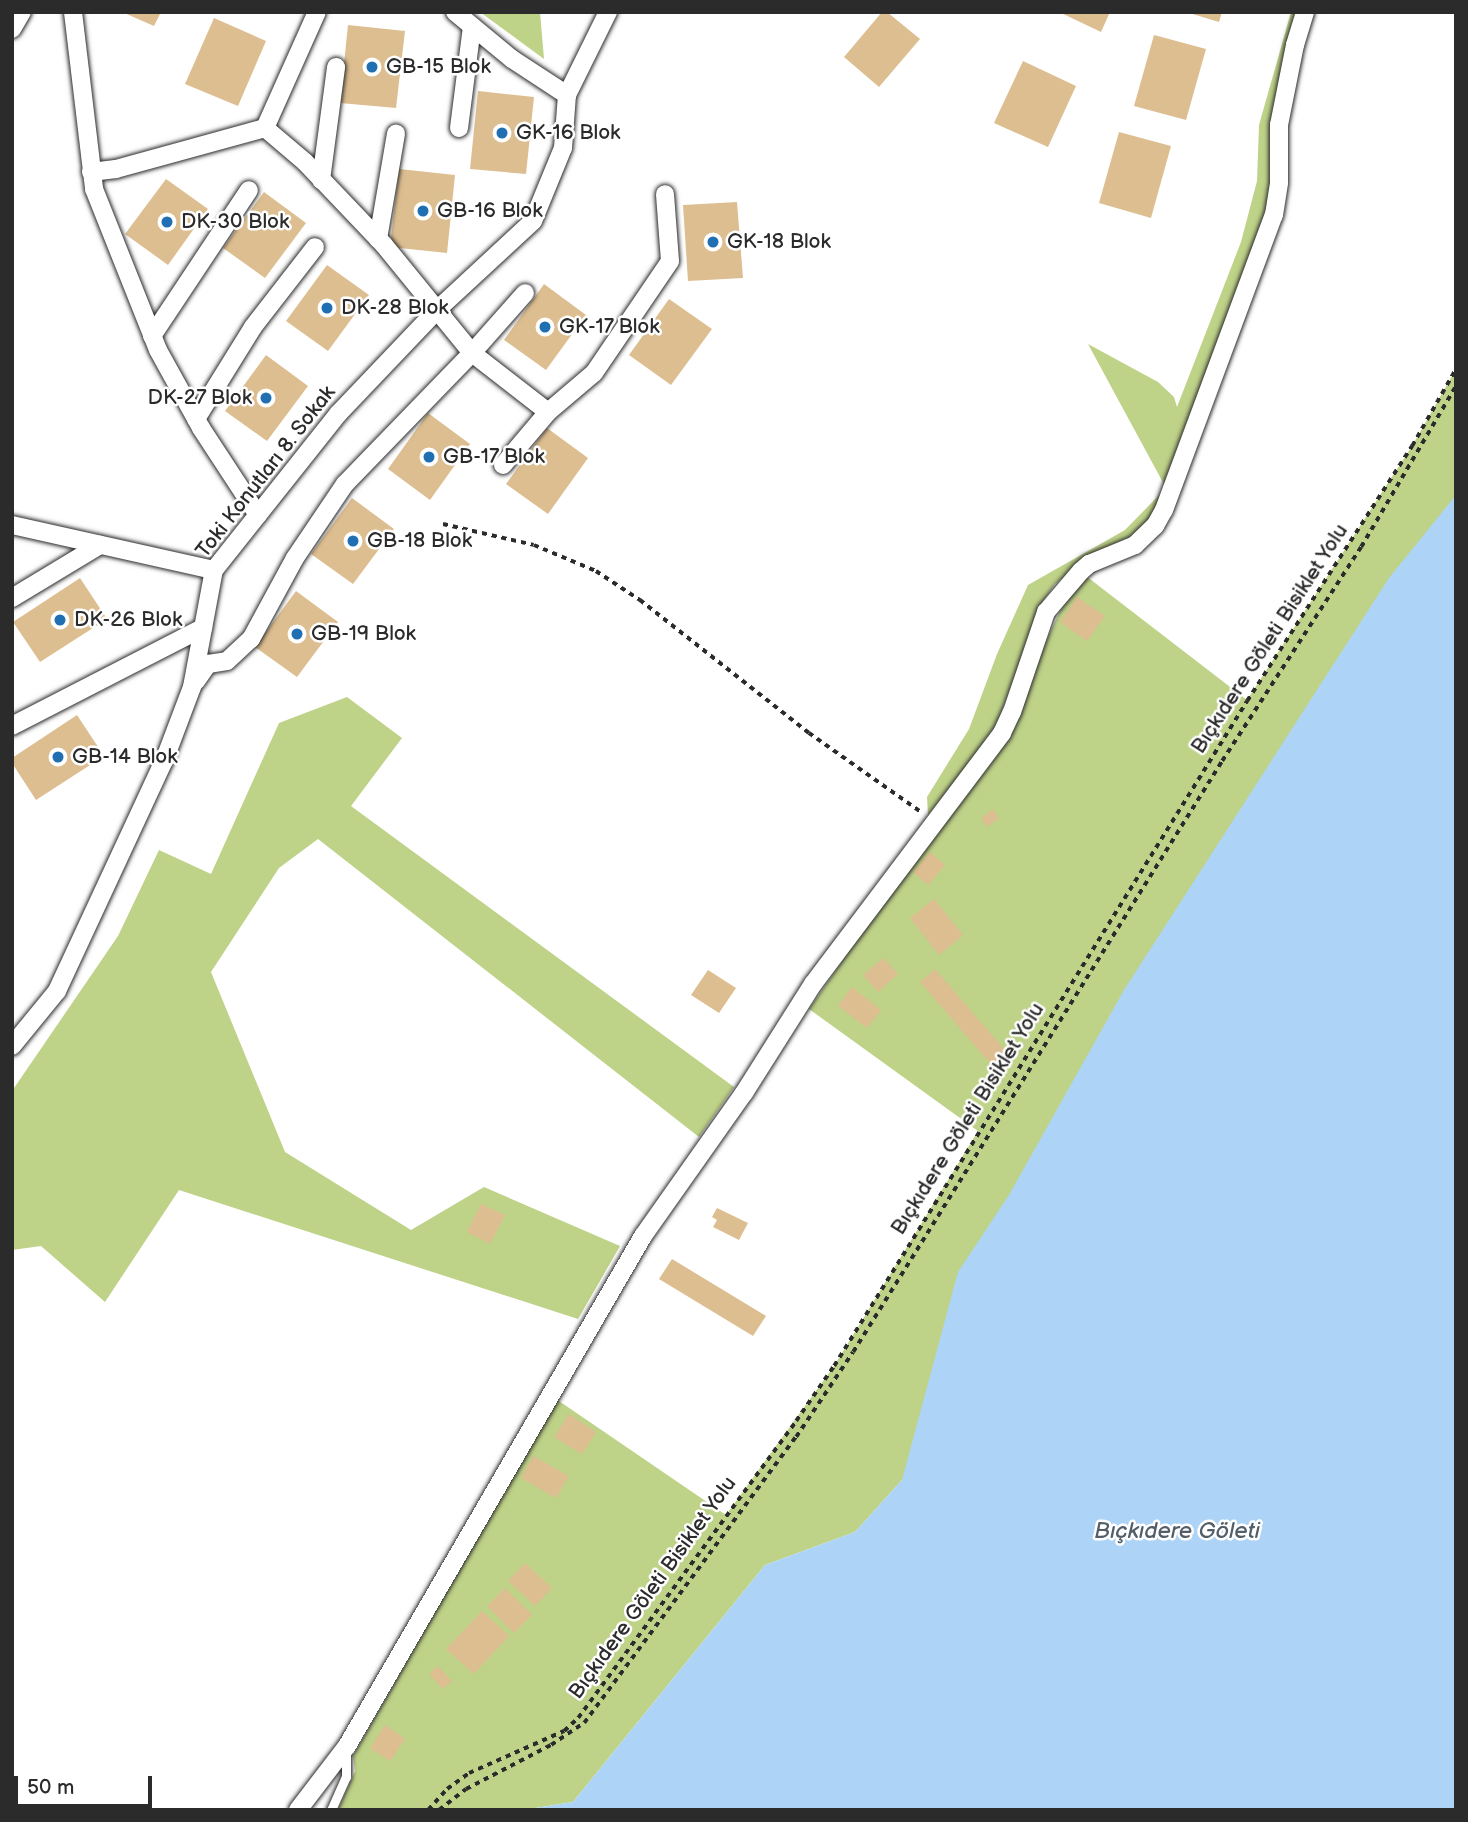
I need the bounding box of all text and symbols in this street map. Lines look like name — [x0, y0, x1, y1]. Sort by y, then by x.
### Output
place label: GB-15 Blok — [386, 54, 491, 80]
marker: GB-15 Blok — [364, 59, 380, 75]
place label: GK-16 Blok — [516, 120, 620, 146]
marker: GK-16 Blok — [494, 125, 510, 141]
place label: GB-16 Blok — [437, 198, 543, 224]
marker: GB-16 Blok — [415, 203, 431, 219]
place label: DK-30 Blok — [181, 209, 289, 235]
marker: DK-30 Blok — [159, 214, 175, 230]
place label: GK-18 Blok — [727, 229, 831, 255]
marker: GK-18 Blok — [705, 234, 721, 250]
place label: DK-28 Blok — [341, 295, 449, 321]
marker: DK-28 Blok — [319, 300, 335, 316]
place label: GK-17 Blok — [559, 314, 661, 340]
marker: GK-17 Blok — [537, 319, 553, 335]
street label: Toki Konutları 8. Sokak — [191, 381, 341, 563]
place label: DK-27 Blok — [146, 385, 252, 411]
marker: DK-27 Blok — [258, 390, 274, 406]
place label: GB-17 Blok — [443, 444, 546, 470]
marker: GB-17 Blok — [421, 449, 437, 465]
street label: Bıçkıdere Göleti Bisiklet Yolu — [1186, 519, 1354, 759]
place label: GB-18 Blok — [367, 528, 472, 554]
marker: GB-18 Blok — [345, 533, 361, 549]
place label: DK-26 Blok — [74, 607, 182, 633]
marker: DK-26 Blok — [52, 612, 68, 628]
place label: GB-19 Blok — [311, 621, 416, 647]
marker: GB-19 Blok — [289, 626, 305, 642]
place label: GB-14 Blok — [72, 744, 178, 770]
marker: GB-14 Blok — [50, 749, 66, 765]
street label: Bıçkıdere Göleti Bisiklet Yolu — [886, 998, 1050, 1240]
street label: Bıçkıdere Göleti Bisiklet Yolu — [563, 1471, 743, 1705]
water label: Bıçkıdere Göleti — [1094, 1517, 1260, 1545]
scale bar — [18, 1762, 156, 1806]
text: 50 m — [27, 1775, 74, 1800]

